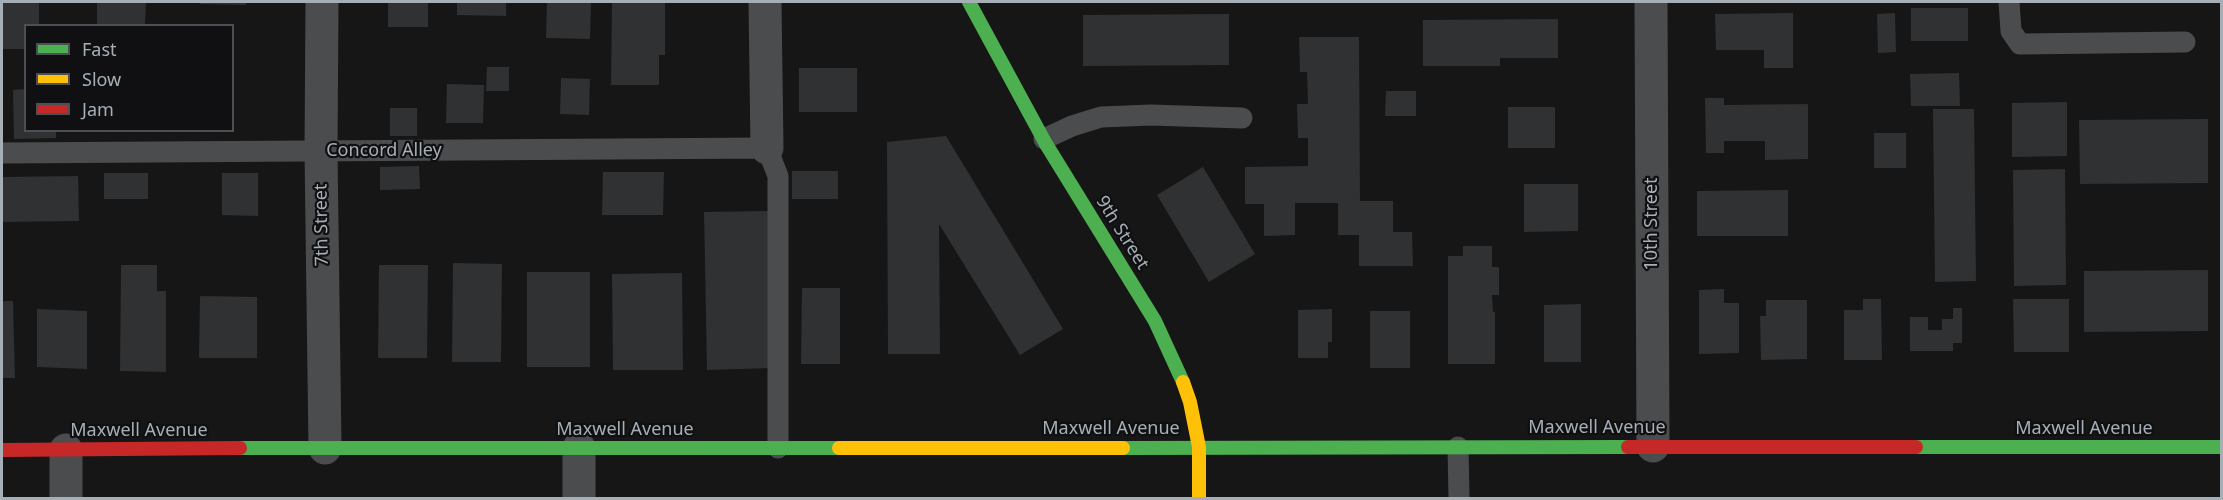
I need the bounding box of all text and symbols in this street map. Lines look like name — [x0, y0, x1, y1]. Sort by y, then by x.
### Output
legend — [24, 24, 234, 132]
text: Fast — [82, 37, 117, 61]
text: Slow — [82, 67, 121, 91]
text: Jam — [82, 97, 114, 121]
street label: Concord Alley — [326, 140, 442, 162]
street label: 10th Street — [1641, 177, 1663, 271]
street label: 7th Street — [310, 183, 334, 267]
street label: 9th Street — [1091, 192, 1153, 274]
street label: Maxwell Avenue — [1528, 417, 1666, 439]
street label: Maxwell Avenue — [1042, 418, 1180, 440]
street label: Maxwell Avenue — [2015, 418, 2153, 440]
street label: Maxwell Avenue — [556, 419, 694, 441]
street label: Maxwell Avenue — [70, 420, 208, 442]

